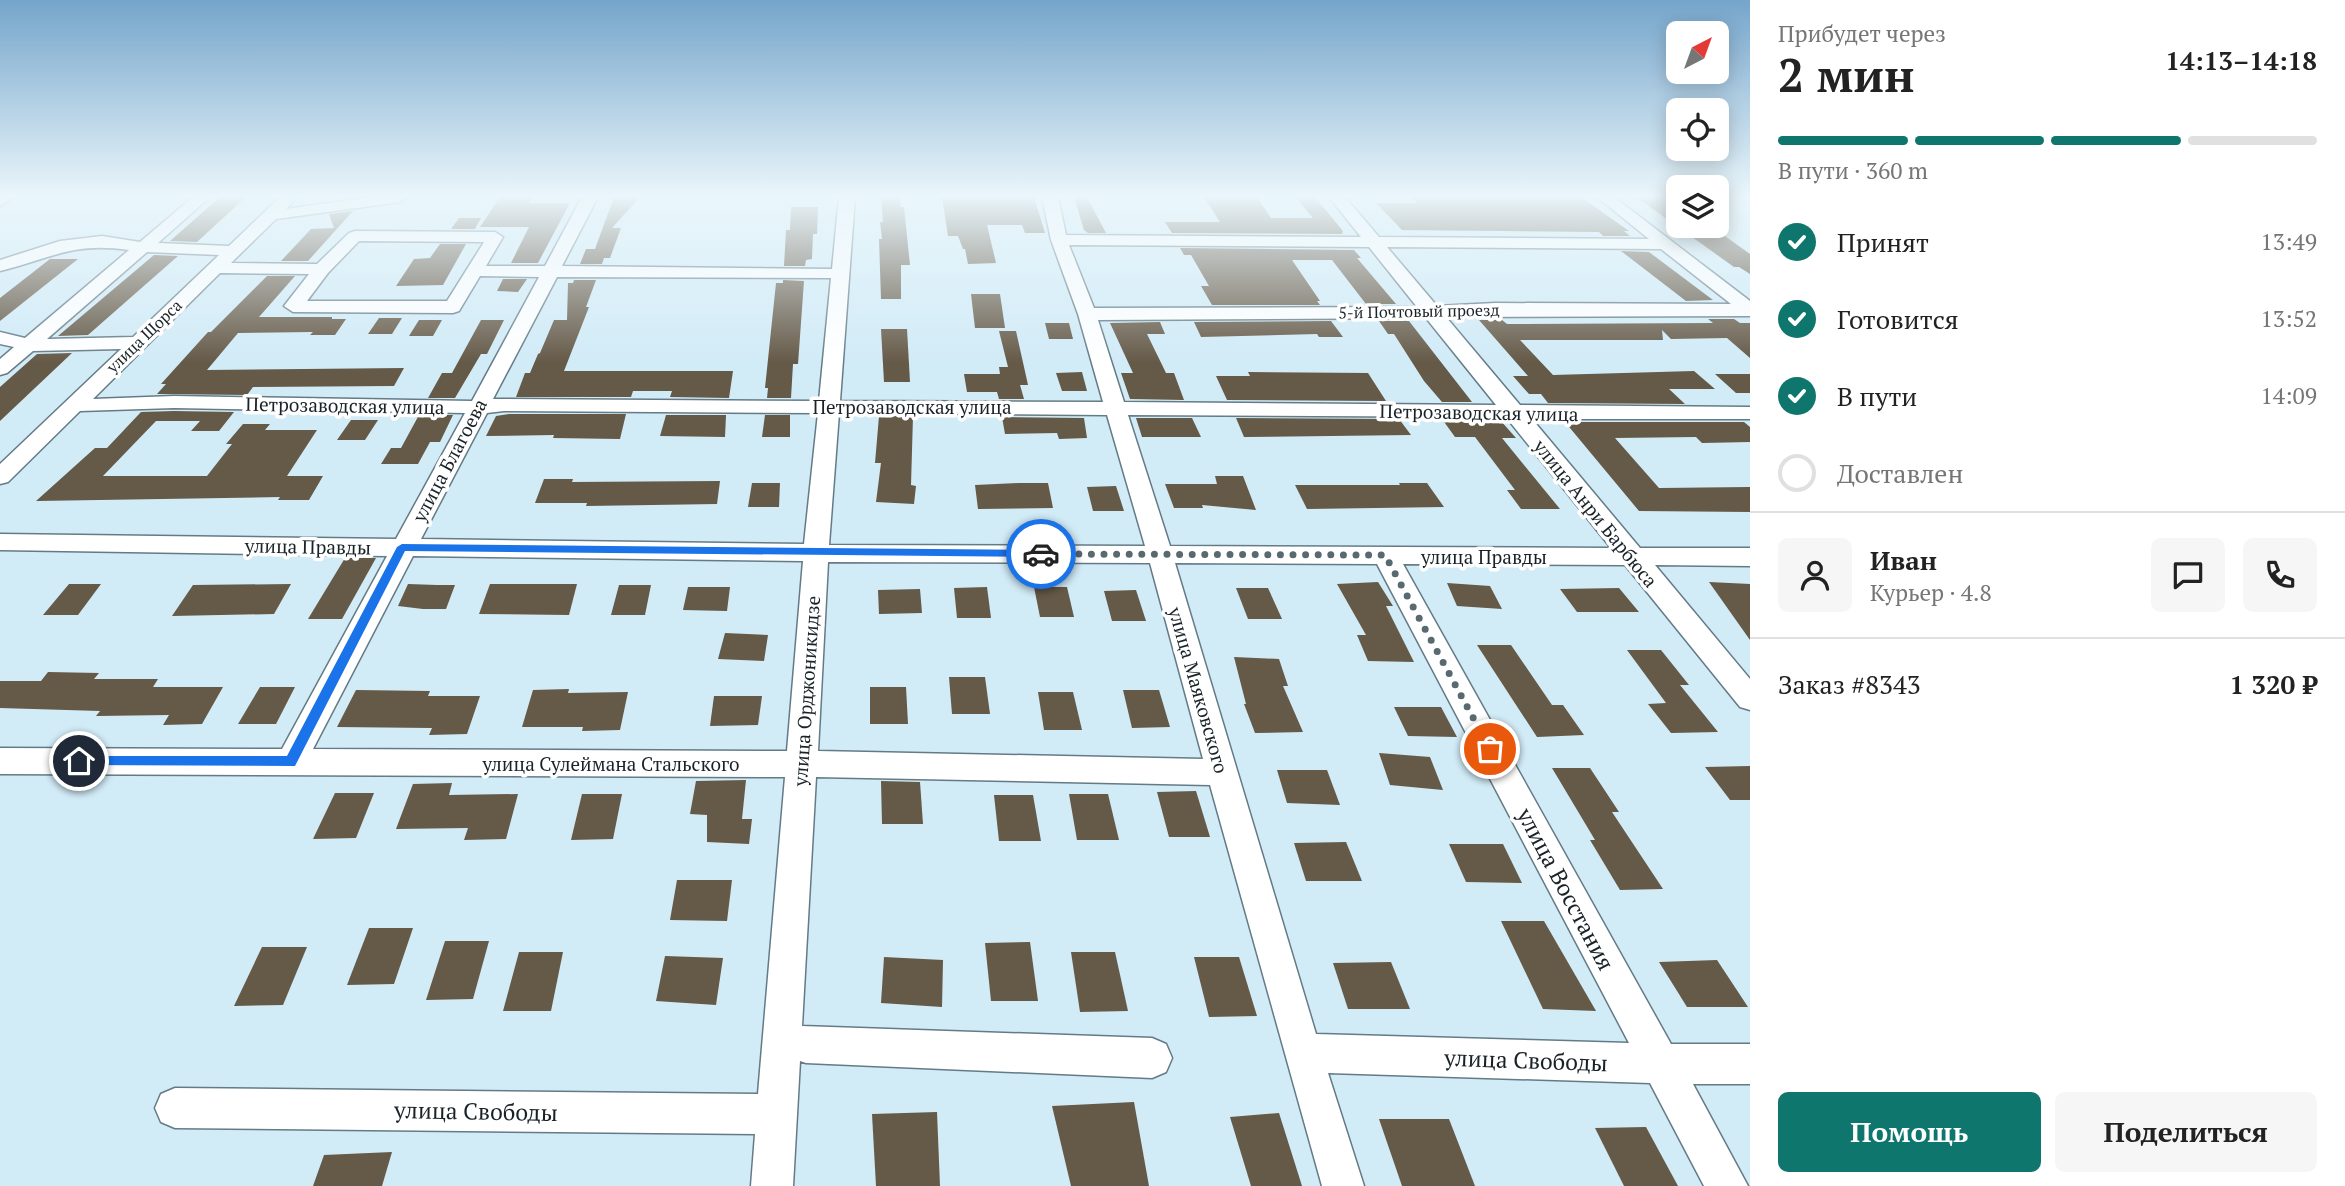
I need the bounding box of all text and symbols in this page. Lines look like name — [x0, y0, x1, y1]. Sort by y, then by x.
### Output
text: Прибудет через — [1778, 18, 1946, 49]
north arrow — [1666, 21, 1729, 84]
map controls — [1666, 21, 1729, 238]
text: 14:13–14:18 — [2165, 43, 2317, 77]
text: 2 мин — [1778, 44, 1915, 105]
button: locate — [1666, 98, 1729, 161]
text: В пути · 360 m — [1778, 155, 1928, 186]
button: layers — [1666, 175, 1729, 238]
icon: check — [1778, 223, 1816, 261]
text: Принят — [1837, 225, 1929, 259]
text: 13:49 — [2260, 226, 2317, 257]
street label: улица Щорса — [101, 294, 186, 378]
street label: 5-й Почтовый проезд — [1338, 299, 1500, 323]
icon: check — [1778, 300, 1816, 338]
text: Готовится — [1837, 302, 1959, 336]
text: 13:52 — [2260, 303, 2317, 334]
icon: check — [1778, 377, 1816, 415]
text: В пути — [1837, 379, 1917, 413]
text: 14:09 — [2260, 380, 2317, 411]
street label: Петрозаводская улица — [245, 391, 445, 419]
street label: улица Благоева — [406, 394, 492, 527]
street label: Петрозаводская улица — [812, 394, 1012, 419]
street label: Петрозаводская улица — [1379, 398, 1579, 426]
street label: улица Анри Барбюса — [1528, 433, 1664, 593]
text: Доставлен — [1837, 456, 1963, 490]
courier — [1006, 519, 1076, 589]
street label: улица Правды — [244, 532, 371, 560]
icon: car — [1022, 535, 1060, 573]
button: person — [1778, 538, 1852, 612]
button: chat — [2151, 538, 2225, 612]
button: phone — [2243, 538, 2317, 612]
text: Иван — [1870, 543, 1937, 577]
street label: улица Правды — [1420, 544, 1547, 569]
text: Курьер · 4.8 — [1870, 577, 1992, 608]
street label: улица Орджоникидзе — [787, 595, 825, 788]
street label: улица Маяковского — [1163, 603, 1235, 776]
text: Заказ #8343 — [1778, 667, 1921, 701]
text: 1 320 ₽ — [2230, 667, 2317, 701]
pin — [1460, 719, 1520, 779]
icon: bag — [1471, 730, 1509, 768]
pin — [49, 731, 109, 791]
icon: home — [60, 742, 98, 780]
street label: улица Сулеймана Стальского — [481, 751, 740, 776]
street label: улица Восстания — [1510, 801, 1622, 976]
street label: улица Свободы — [1443, 1042, 1608, 1078]
button: Помощь — [1778, 1092, 2041, 1172]
button: Поделиться — [2055, 1092, 2317, 1172]
street label: улица Свободы — [393, 1094, 558, 1128]

